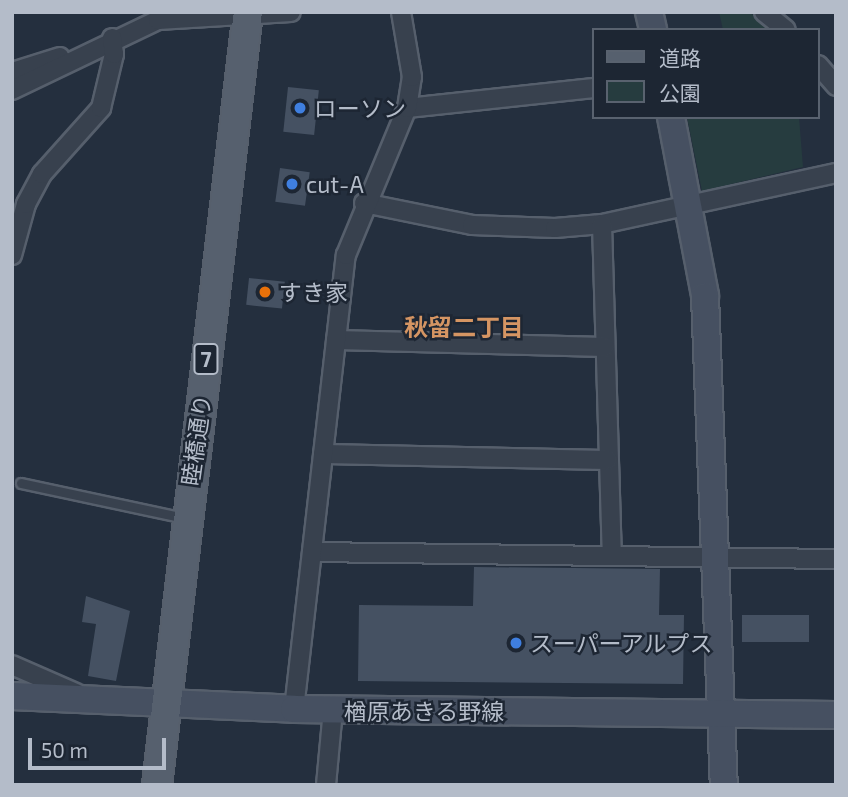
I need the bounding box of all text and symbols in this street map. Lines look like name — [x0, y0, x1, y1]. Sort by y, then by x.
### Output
legend — [592, 28, 820, 119]
text: 道路 — [659, 45, 701, 70]
text: 公園 — [659, 80, 701, 105]
place label: ローソン — [314, 94, 406, 122]
marker: ローソン — [292, 100, 308, 116]
place label: cut-A — [306, 170, 364, 198]
marker: cut-A — [284, 176, 300, 192]
place label: すき家 — [279, 278, 348, 306]
marker: すき家 — [257, 284, 273, 300]
district label: 秋留二丁目 — [404, 313, 524, 341]
road number: 7 — [192, 342, 220, 376]
street label: 睦橋通り — [176, 393, 216, 487]
place label: スーパーアルプス — [530, 629, 714, 657]
marker: スーパーアルプス — [508, 635, 524, 651]
street label: 楢原あきる野線 — [344, 697, 504, 725]
scale bar — [32, 724, 170, 768]
text: 50 m — [41, 737, 88, 762]

